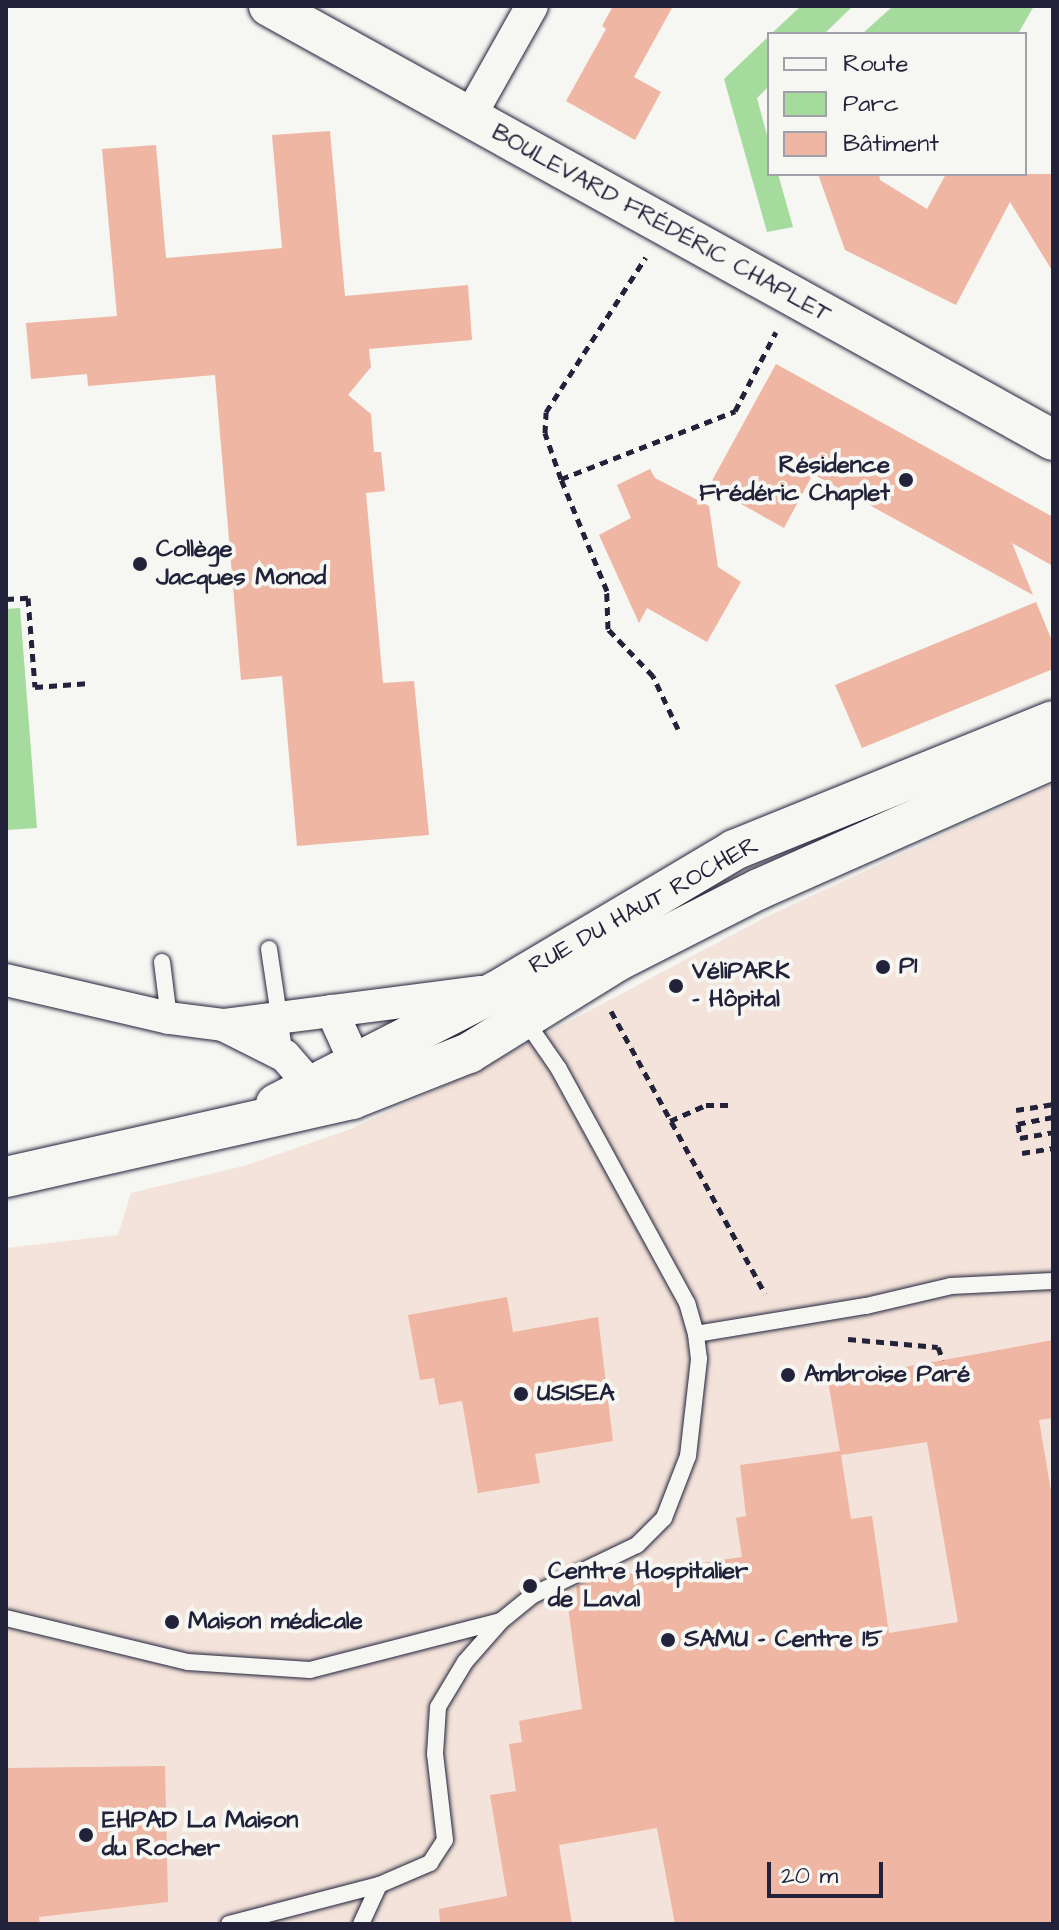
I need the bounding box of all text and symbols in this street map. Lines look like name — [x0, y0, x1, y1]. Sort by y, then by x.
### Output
legend — [767, 32, 1027, 176]
text: Route — [843, 47, 908, 81]
text: Parc — [843, 87, 899, 121]
street label: BOULEVARD FRÉDÉRIC CHAPLET — [486, 119, 836, 329]
text: Bâtiment — [843, 127, 939, 161]
place label: Résidence Frédéric Chaplet — [699, 452, 890, 508]
marker: Résidence Frédéric Chaplet — [897, 471, 915, 489]
place label: Collège Jacques Monod — [156, 536, 326, 592]
marker: Collège Jacques Monod — [131, 555, 149, 573]
street label: RUE DU HAUT ROCHER — [525, 831, 763, 981]
place label: P1 — [899, 953, 917, 981]
place label: VéliPARK - Hôpital — [692, 958, 790, 1014]
marker: P1 — [874, 958, 892, 976]
marker: VéliPARK - Hôpital — [667, 977, 685, 995]
place label: Ambroise Paré — [804, 1361, 970, 1389]
marker: Ambroise Paré — [779, 1366, 797, 1384]
place label: USISEA — [537, 1380, 615, 1408]
marker: USISEA — [512, 1385, 530, 1403]
place label: Centre Hospitalier de Laval — [548, 1558, 748, 1614]
marker: Centre Hospitalier de Laval — [519, 1575, 541, 1597]
place label: Maison médicale — [188, 1608, 363, 1636]
marker: Maison médicale — [163, 1613, 181, 1631]
place label: SAMU - Centre 15 — [684, 1626, 882, 1654]
marker: SAMU - Centre 15 — [659, 1631, 677, 1649]
place label: EHPAD La Maison du Rocher — [102, 1807, 298, 1863]
marker: EHPAD La Maison du Rocher — [77, 1826, 95, 1844]
scale bar — [771, 1846, 887, 1896]
text: 20 m — [781, 1859, 838, 1893]

